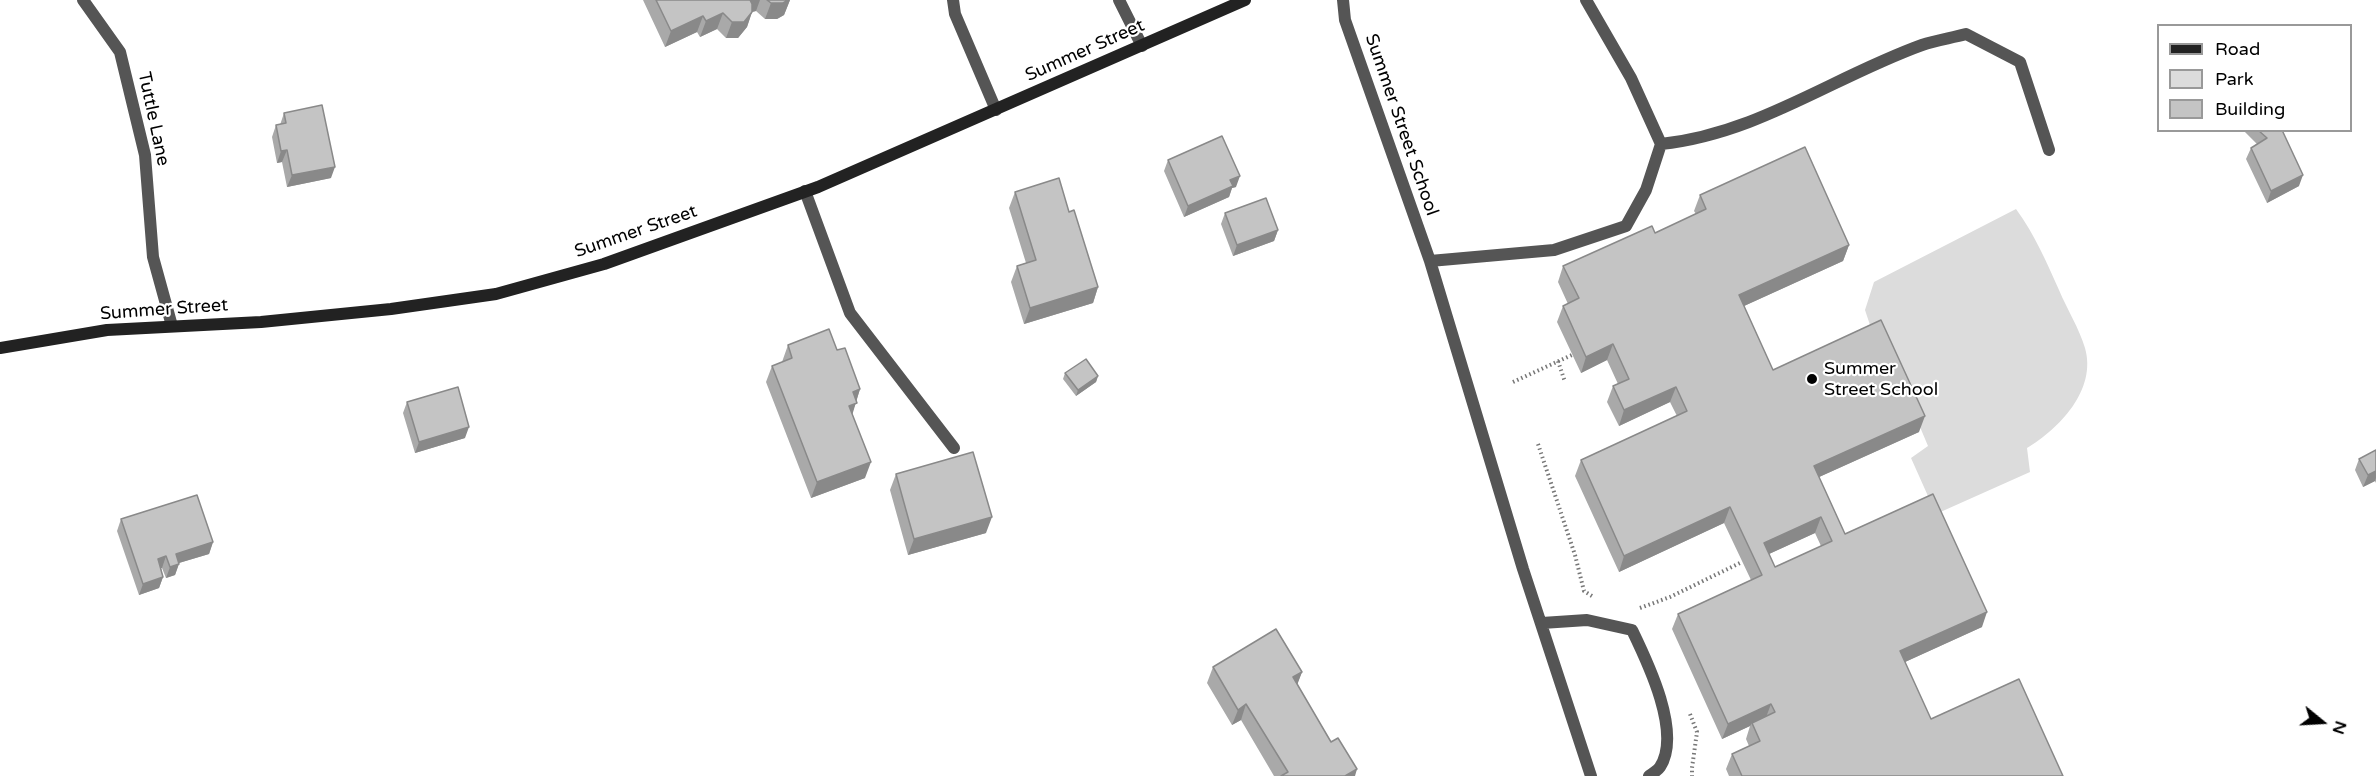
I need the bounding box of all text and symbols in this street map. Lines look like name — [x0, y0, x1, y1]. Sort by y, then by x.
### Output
street label: Summer Street — [1022, 15, 1148, 87]
legend — [2157, 24, 2352, 132]
street label: Summer Street School — [1360, 31, 1442, 219]
text: Road — [2215, 38, 2260, 60]
text: Park — [2215, 68, 2253, 90]
street label: Tuttle Lane — [132, 70, 174, 168]
text: Building — [2215, 98, 2285, 120]
street label: Summer Street — [572, 201, 700, 263]
street label: Summer Street — [99, 295, 229, 325]
place label: Summer Street School — [1824, 358, 1938, 400]
marker: Summer Street School — [1805, 372, 1819, 386]
north arrow — [2292, 692, 2352, 752]
text: N — [2328, 718, 2351, 737]

